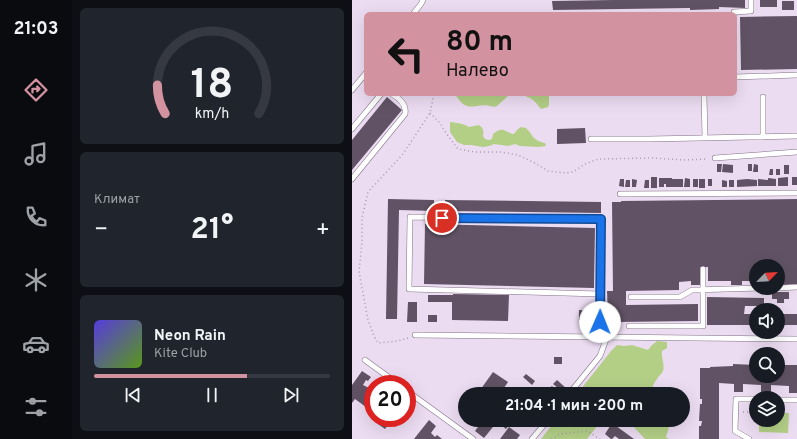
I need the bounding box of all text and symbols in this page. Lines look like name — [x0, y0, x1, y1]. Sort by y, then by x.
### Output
text: 21:03 — [13, 18, 59, 41]
text: 80 m — [446, 25, 513, 61]
icon: left — [380, 28, 432, 80]
text: 18 — [191, 60, 233, 113]
text: Налево — [446, 60, 509, 83]
icon: directions — [22, 76, 50, 104]
text: km/h — [195, 104, 229, 122]
icon: music — [22, 140, 50, 168]
text: Климат — [94, 192, 140, 208]
pin — [425, 201, 459, 235]
icon: phone — [22, 203, 50, 231]
icon: arrive — [431, 207, 453, 229]
text: 21° — [191, 212, 233, 249]
text: − — [94, 217, 108, 244]
text: + — [316, 217, 330, 244]
north arrow — [749, 259, 785, 295]
map controls — [749, 259, 785, 427]
icon: climate — [22, 266, 50, 294]
position arrow — [579, 301, 621, 343]
button: sound — [749, 303, 785, 339]
text: Neon Rain — [154, 327, 226, 346]
icon: car — [22, 330, 50, 358]
text: Kite Club — [154, 346, 207, 362]
button: search — [749, 347, 785, 383]
speed limit sign: 20 — [364, 375, 416, 427]
icon: previous — [122, 384, 144, 406]
icon: pause — [201, 384, 223, 406]
icon: next — [280, 384, 302, 406]
button: layers — [749, 391, 785, 427]
icon: filters — [22, 393, 50, 421]
text: 21:04 · 1 мин · 200 m — [505, 397, 643, 416]

